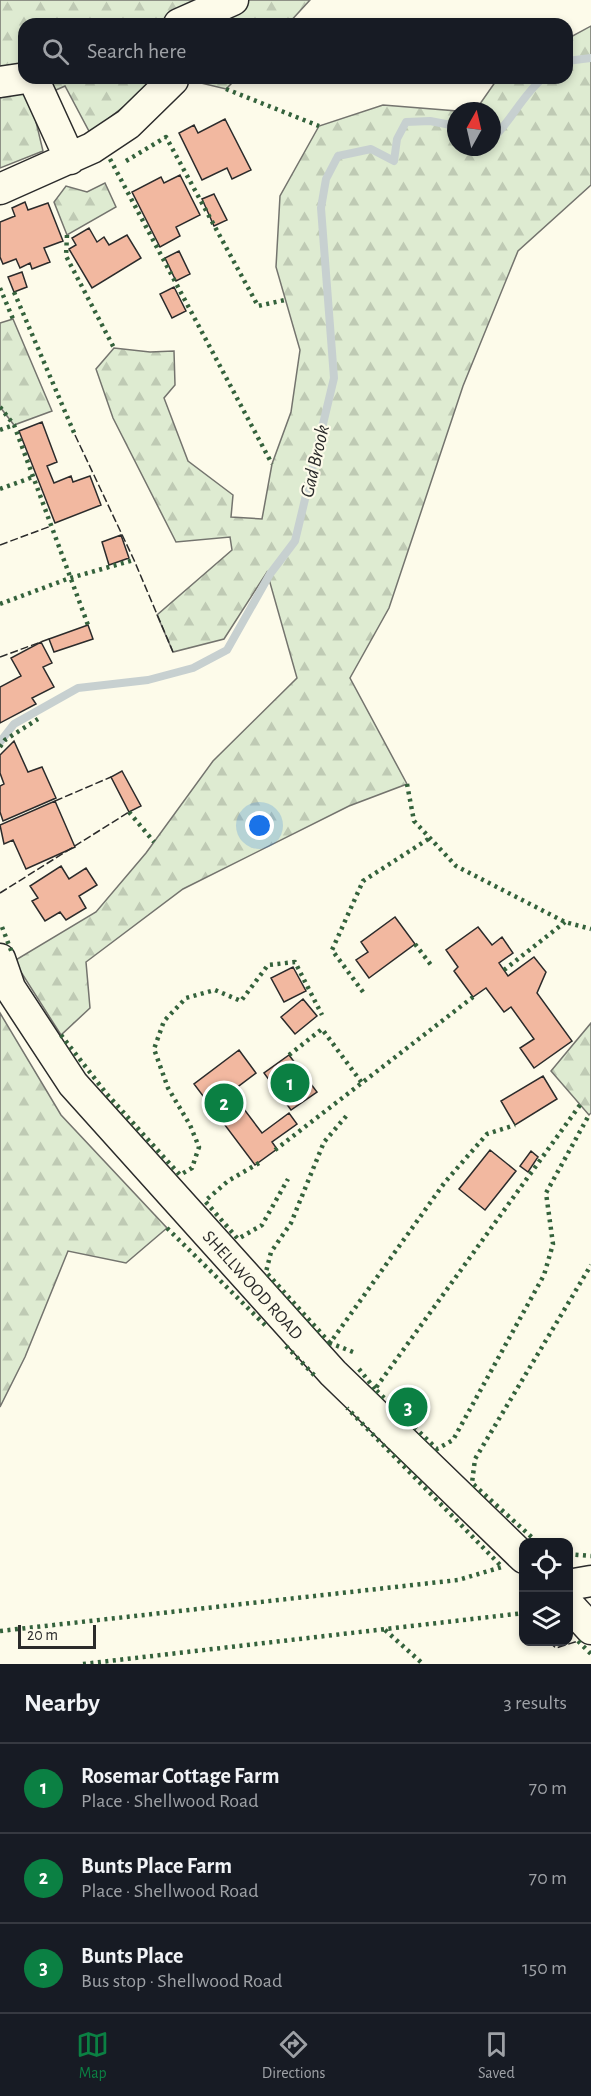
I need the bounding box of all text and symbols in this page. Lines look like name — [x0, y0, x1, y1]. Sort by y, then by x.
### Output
search box — [18, 18, 573, 84]
icon: search — [39, 35, 72, 68]
text: Search here — [87, 40, 186, 62]
north arrow — [447, 102, 501, 156]
water label: Gad Brook — [297, 423, 333, 499]
your location — [245, 811, 274, 840]
pin: 1 — [270, 1060, 310, 1106]
pin: 2 — [204, 1080, 244, 1126]
street label: SHELLWOOD ROAD — [199, 1228, 306, 1344]
pin: 3 — [388, 1384, 428, 1430]
map controls — [519, 1538, 573, 1646]
button: locate — [519, 1538, 573, 1592]
button: layers — [519, 1592, 573, 1646]
scale bar — [18, 1622, 96, 1650]
text: 20 m — [27, 1627, 58, 1643]
text: Nearby — [24, 1690, 100, 1716]
text: 3 results — [503, 1693, 567, 1713]
text: Rosemar Cottage Farm — [81, 1765, 279, 1787]
text: 1 — [40, 1778, 47, 1798]
text: 70 m — [529, 1778, 567, 1798]
text: Place · Shellwood Road — [81, 1791, 259, 1811]
text: Bunts Place Farm — [81, 1855, 232, 1877]
text: 2 — [39, 1868, 48, 1888]
text: 70 m — [529, 1868, 567, 1888]
text: Place · Shellwood Road — [81, 1881, 259, 1901]
text: Bunts Place — [81, 1945, 183, 1967]
text: 3 — [39, 1958, 48, 1978]
text: 150 m — [522, 1958, 567, 1978]
text: Bus stop · Shellwood Road — [81, 1971, 282, 1991]
tab: Map — [76, 2028, 109, 2083]
tab: Directions — [262, 2028, 326, 2083]
tab: Saved — [478, 2028, 515, 2083]

